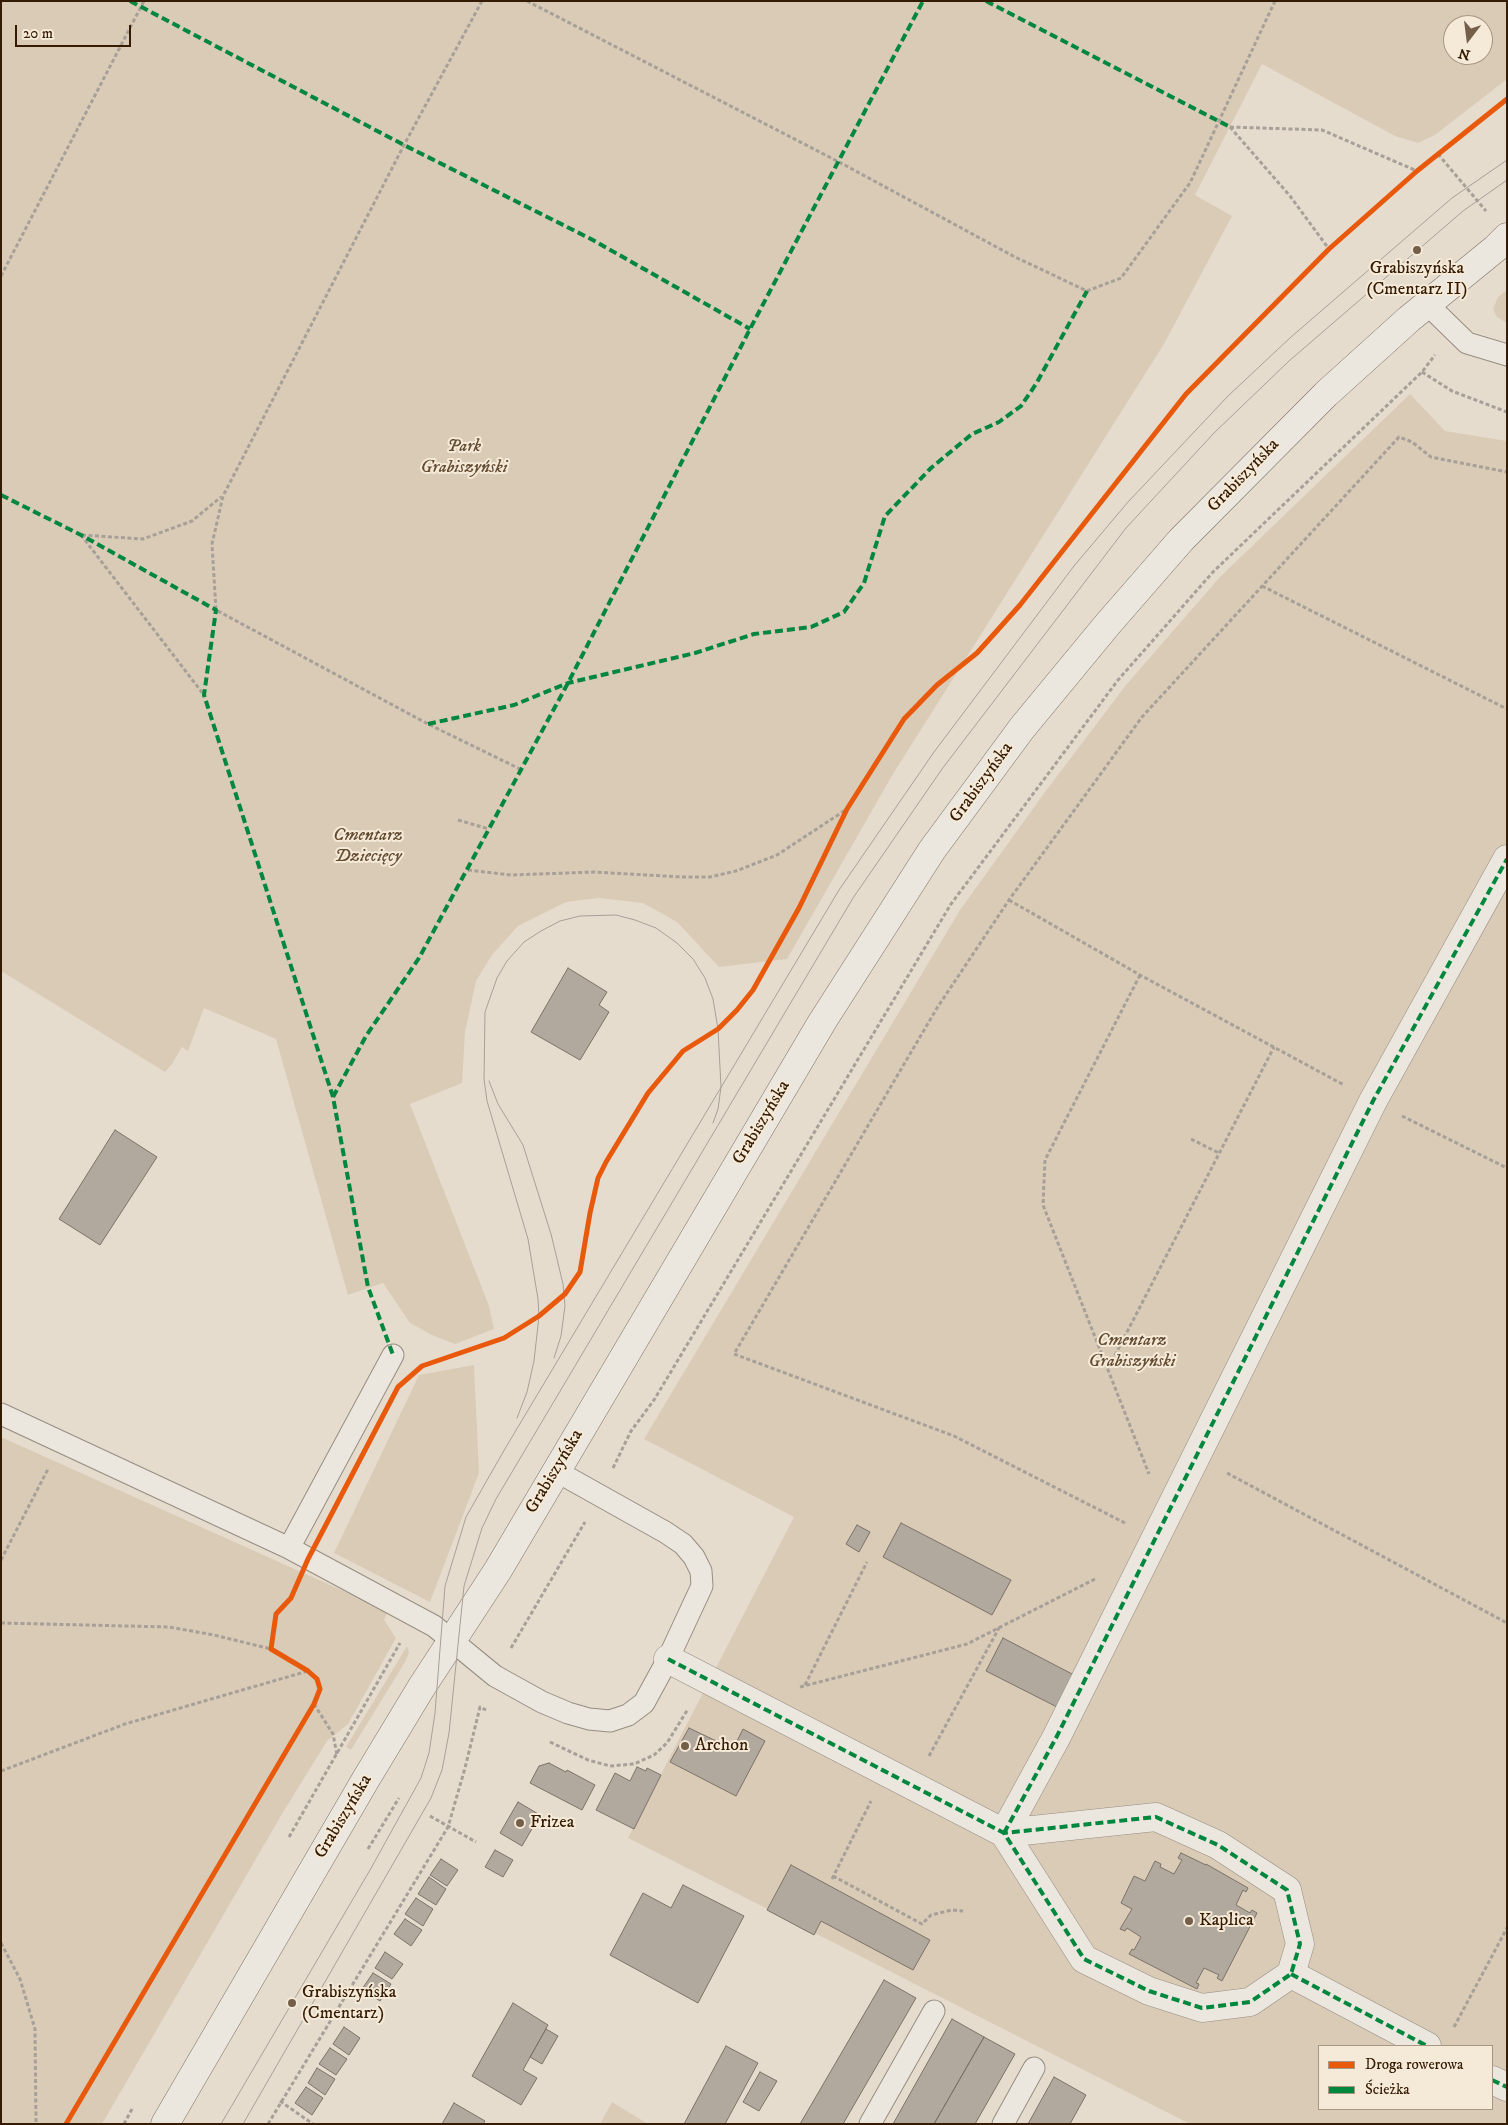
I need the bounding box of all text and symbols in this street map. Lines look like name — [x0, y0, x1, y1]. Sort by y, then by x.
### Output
scale bar — [18, 15, 134, 47]
north arrow — [1443, 15, 1493, 65]
text: 20 m — [23, 24, 53, 43]
text: N — [1456, 43, 1472, 64]
marker: Grabiszyńska (Cmentarz II) — [1411, 244, 1423, 256]
place label: Grabiszyńska (Cmentarz II) — [1367, 258, 1467, 300]
street label: Grabiszyńska — [1203, 435, 1285, 517]
park label: Park Grabiszyński — [420, 436, 508, 478]
street label: Grabiszyńska — [946, 739, 1018, 827]
park label: Cmentarz Dziecięcy — [333, 825, 403, 868]
street label: Grabiszyńska — [728, 1077, 796, 1169]
park label: Cmentarz Grabiszyński — [1088, 1330, 1176, 1372]
street label: Grabiszyńska — [521, 1426, 589, 1518]
place label: Archon — [695, 1735, 748, 1757]
marker: Archon — [679, 1740, 691, 1752]
street label: Grabiszyńska — [310, 1771, 378, 1863]
place label: Frizea — [530, 1812, 574, 1834]
marker: Frizea — [514, 1817, 526, 1829]
place label: Kaplica — [1199, 1910, 1254, 1932]
marker: Kaplica — [1183, 1915, 1195, 1927]
place label: Grabiszyńska (Cmentarz) — [302, 1982, 396, 2025]
marker: Grabiszyńska (Cmentarz) — [286, 1997, 298, 2009]
legend — [1318, 2045, 1493, 2110]
text: Droga rowerowa — [1365, 2055, 1463, 2074]
text: Ścieżka — [1365, 2080, 1410, 2099]

